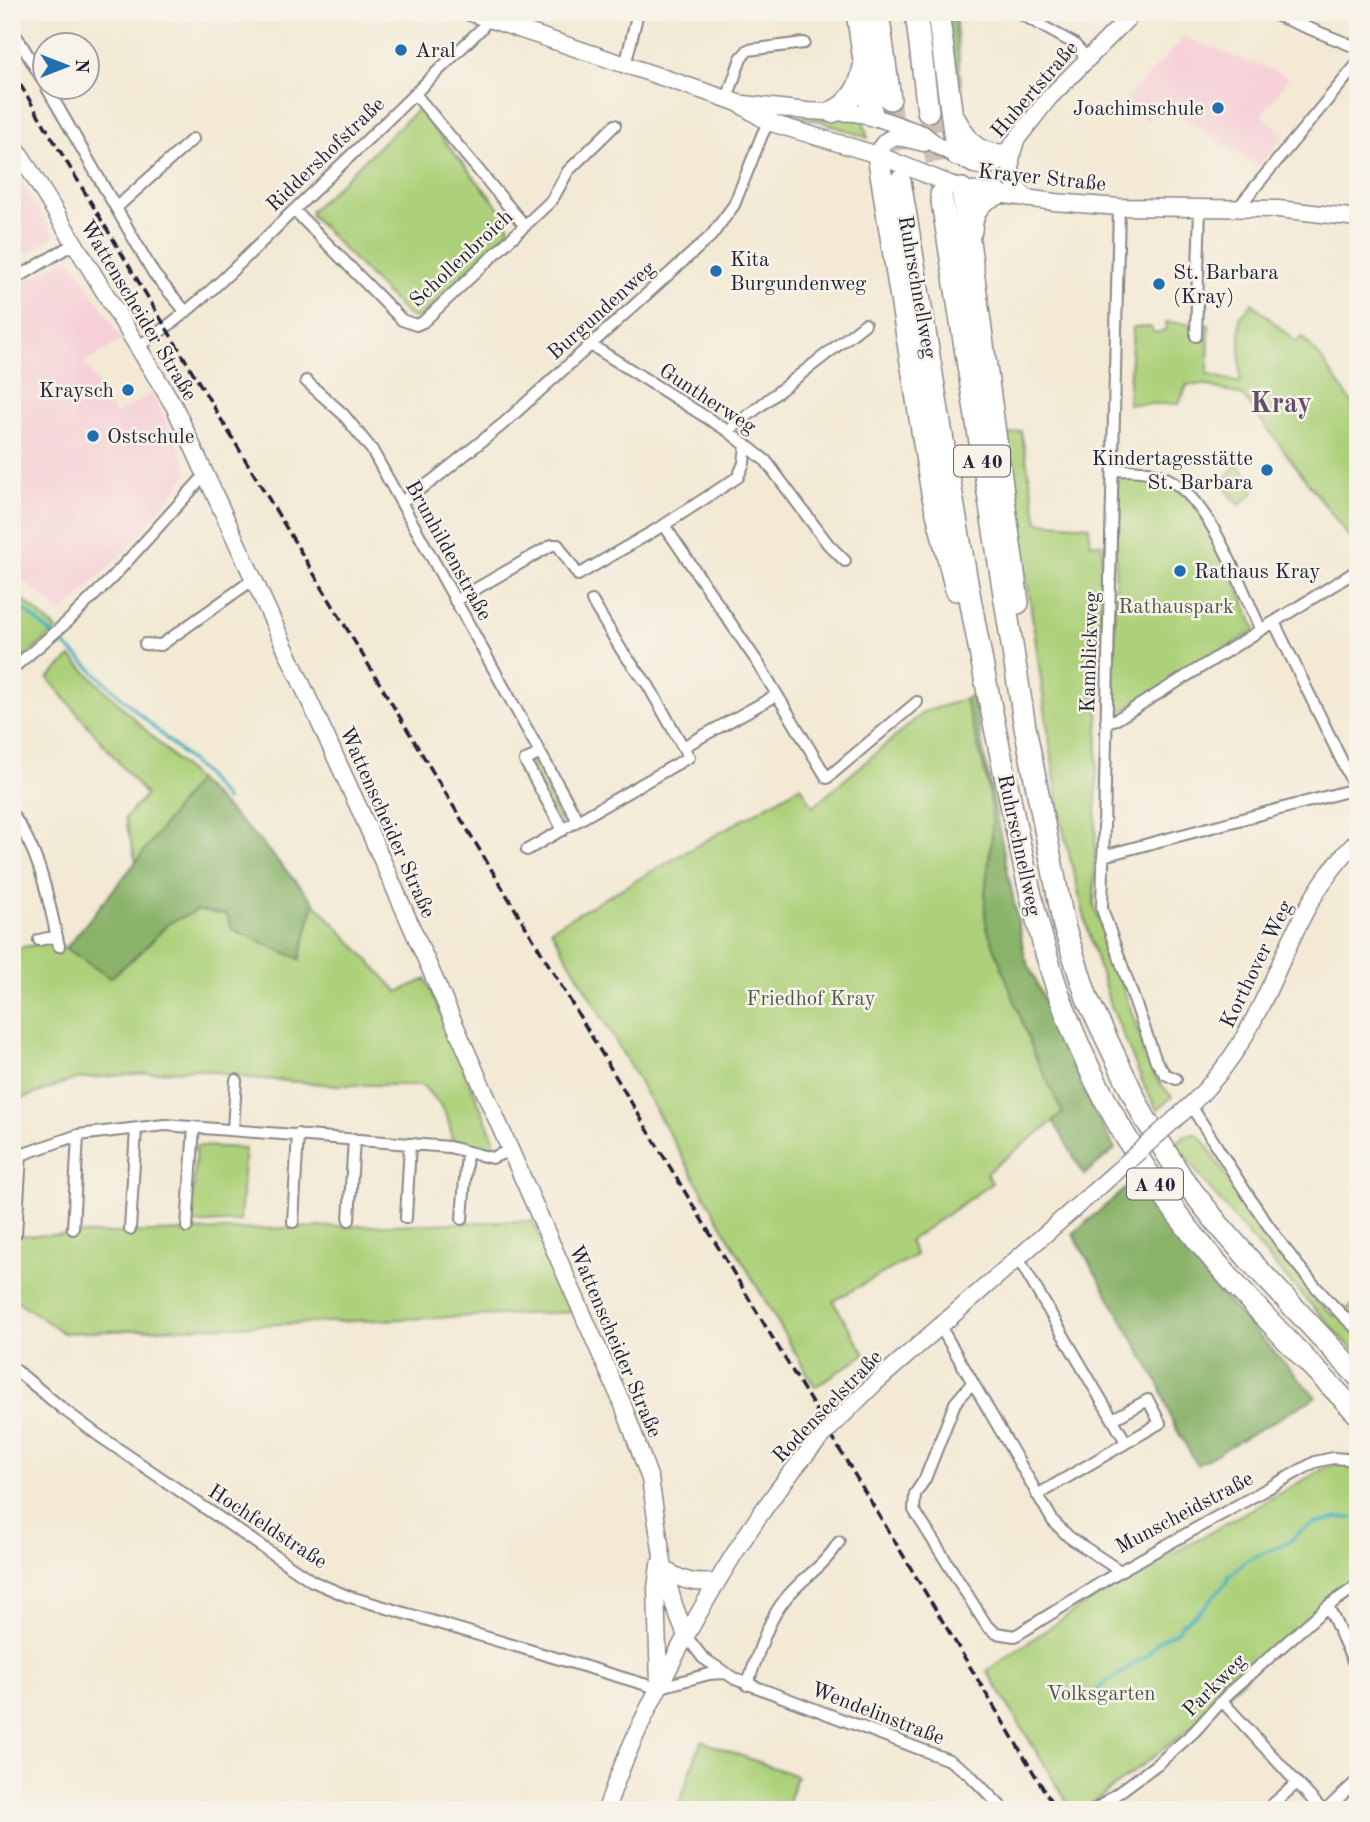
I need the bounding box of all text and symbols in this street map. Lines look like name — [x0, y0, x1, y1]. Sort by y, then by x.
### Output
north arrow — [32, 32, 102, 102]
street label: Hubertstraße — [988, 38, 1083, 142]
place label: Aral — [415, 41, 456, 62]
marker: Aral — [393, 42, 409, 58]
text: N — [71, 59, 90, 74]
street label: Riddershofstraße — [263, 94, 389, 216]
place label: Joachimschule — [1073, 99, 1204, 120]
marker: Joachimschule — [1210, 100, 1226, 116]
street label: Krayer Straße — [977, 161, 1107, 196]
street label: Schollenbroich — [406, 206, 518, 312]
street label: Ruhrschnellweg — [894, 214, 940, 361]
street label: Wattenscheider Straße — [75, 217, 200, 405]
place label: Kita Burgundenweg — [730, 250, 867, 295]
street label: Burgundenweg — [544, 257, 660, 365]
marker: Kita Burgundenweg — [708, 263, 724, 279]
place label: St. Barbara (Kray) — [1173, 263, 1279, 308]
marker: St. Barbara (Kray) — [1151, 276, 1167, 292]
street label: Guntherweg — [655, 360, 760, 439]
place label: Kraysch — [39, 381, 114, 402]
marker: Kraysch — [120, 382, 136, 398]
district label: Kray — [1250, 391, 1312, 419]
place label: Ostschule — [107, 427, 194, 448]
marker: Ostschule — [85, 428, 101, 444]
road number: A 40 — [954, 446, 1010, 476]
place label: Kindertagesstätte St. Barbara — [1092, 449, 1253, 494]
marker: Kindertagesstätte St. Barbara — [1259, 462, 1275, 478]
street label: Brunhildenstraße — [401, 477, 495, 624]
place label: Rathaus Kray — [1194, 562, 1320, 583]
marker: Rathaus Kray — [1172, 563, 1188, 579]
street label: Kamblickweg — [1078, 590, 1103, 713]
park label: Rathauspark — [1118, 597, 1234, 618]
street label: Wattenscheider Straße — [335, 724, 438, 921]
street label: Ruhrschnellweg — [993, 772, 1044, 919]
street label: Korthover Weg — [1217, 897, 1298, 1032]
park label: Friedhof Kray — [746, 989, 876, 1010]
road number: A 40 — [1127, 1168, 1183, 1200]
street label: Wattenscheider Straße — [565, 1242, 665, 1441]
street label: Rodenseelstraße — [769, 1347, 887, 1467]
street label: Munscheidstraße — [1113, 1468, 1257, 1558]
street label: Hochfeldstraße — [204, 1481, 330, 1573]
street label: Parkweg — [1180, 1650, 1251, 1722]
street label: Wendelinstraße — [808, 1679, 947, 1749]
park label: Volksgarten — [1047, 1684, 1156, 1705]

